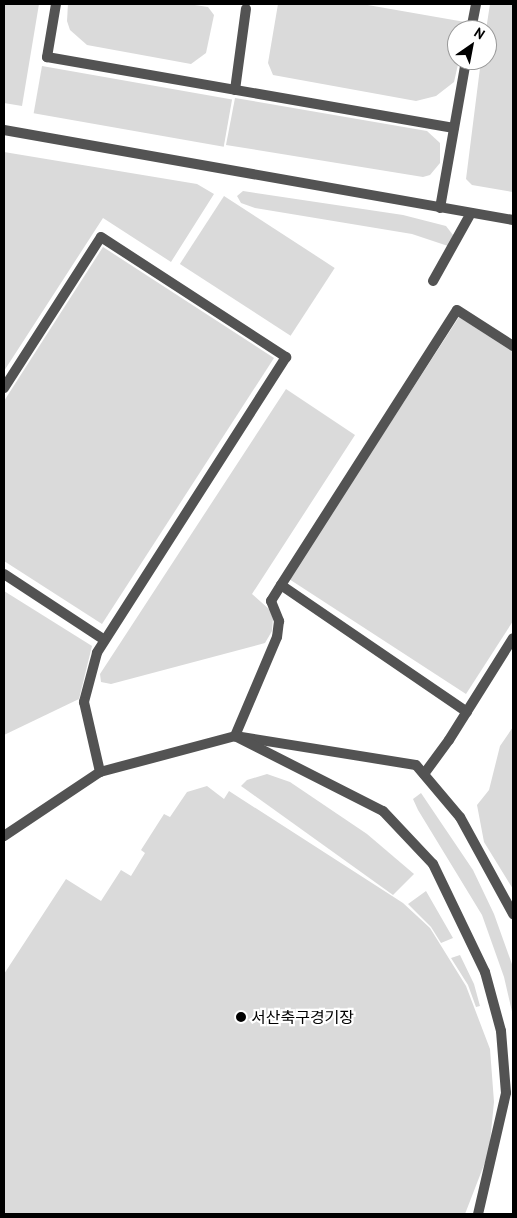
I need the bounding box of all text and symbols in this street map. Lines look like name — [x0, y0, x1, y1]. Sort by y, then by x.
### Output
north arrow — [447, 20, 497, 70]
text: N — [471, 23, 488, 43]
place label: 서산축구경기장 — [251, 1007, 354, 1027]
marker: 서산축구경기장 — [235, 1011, 247, 1023]

